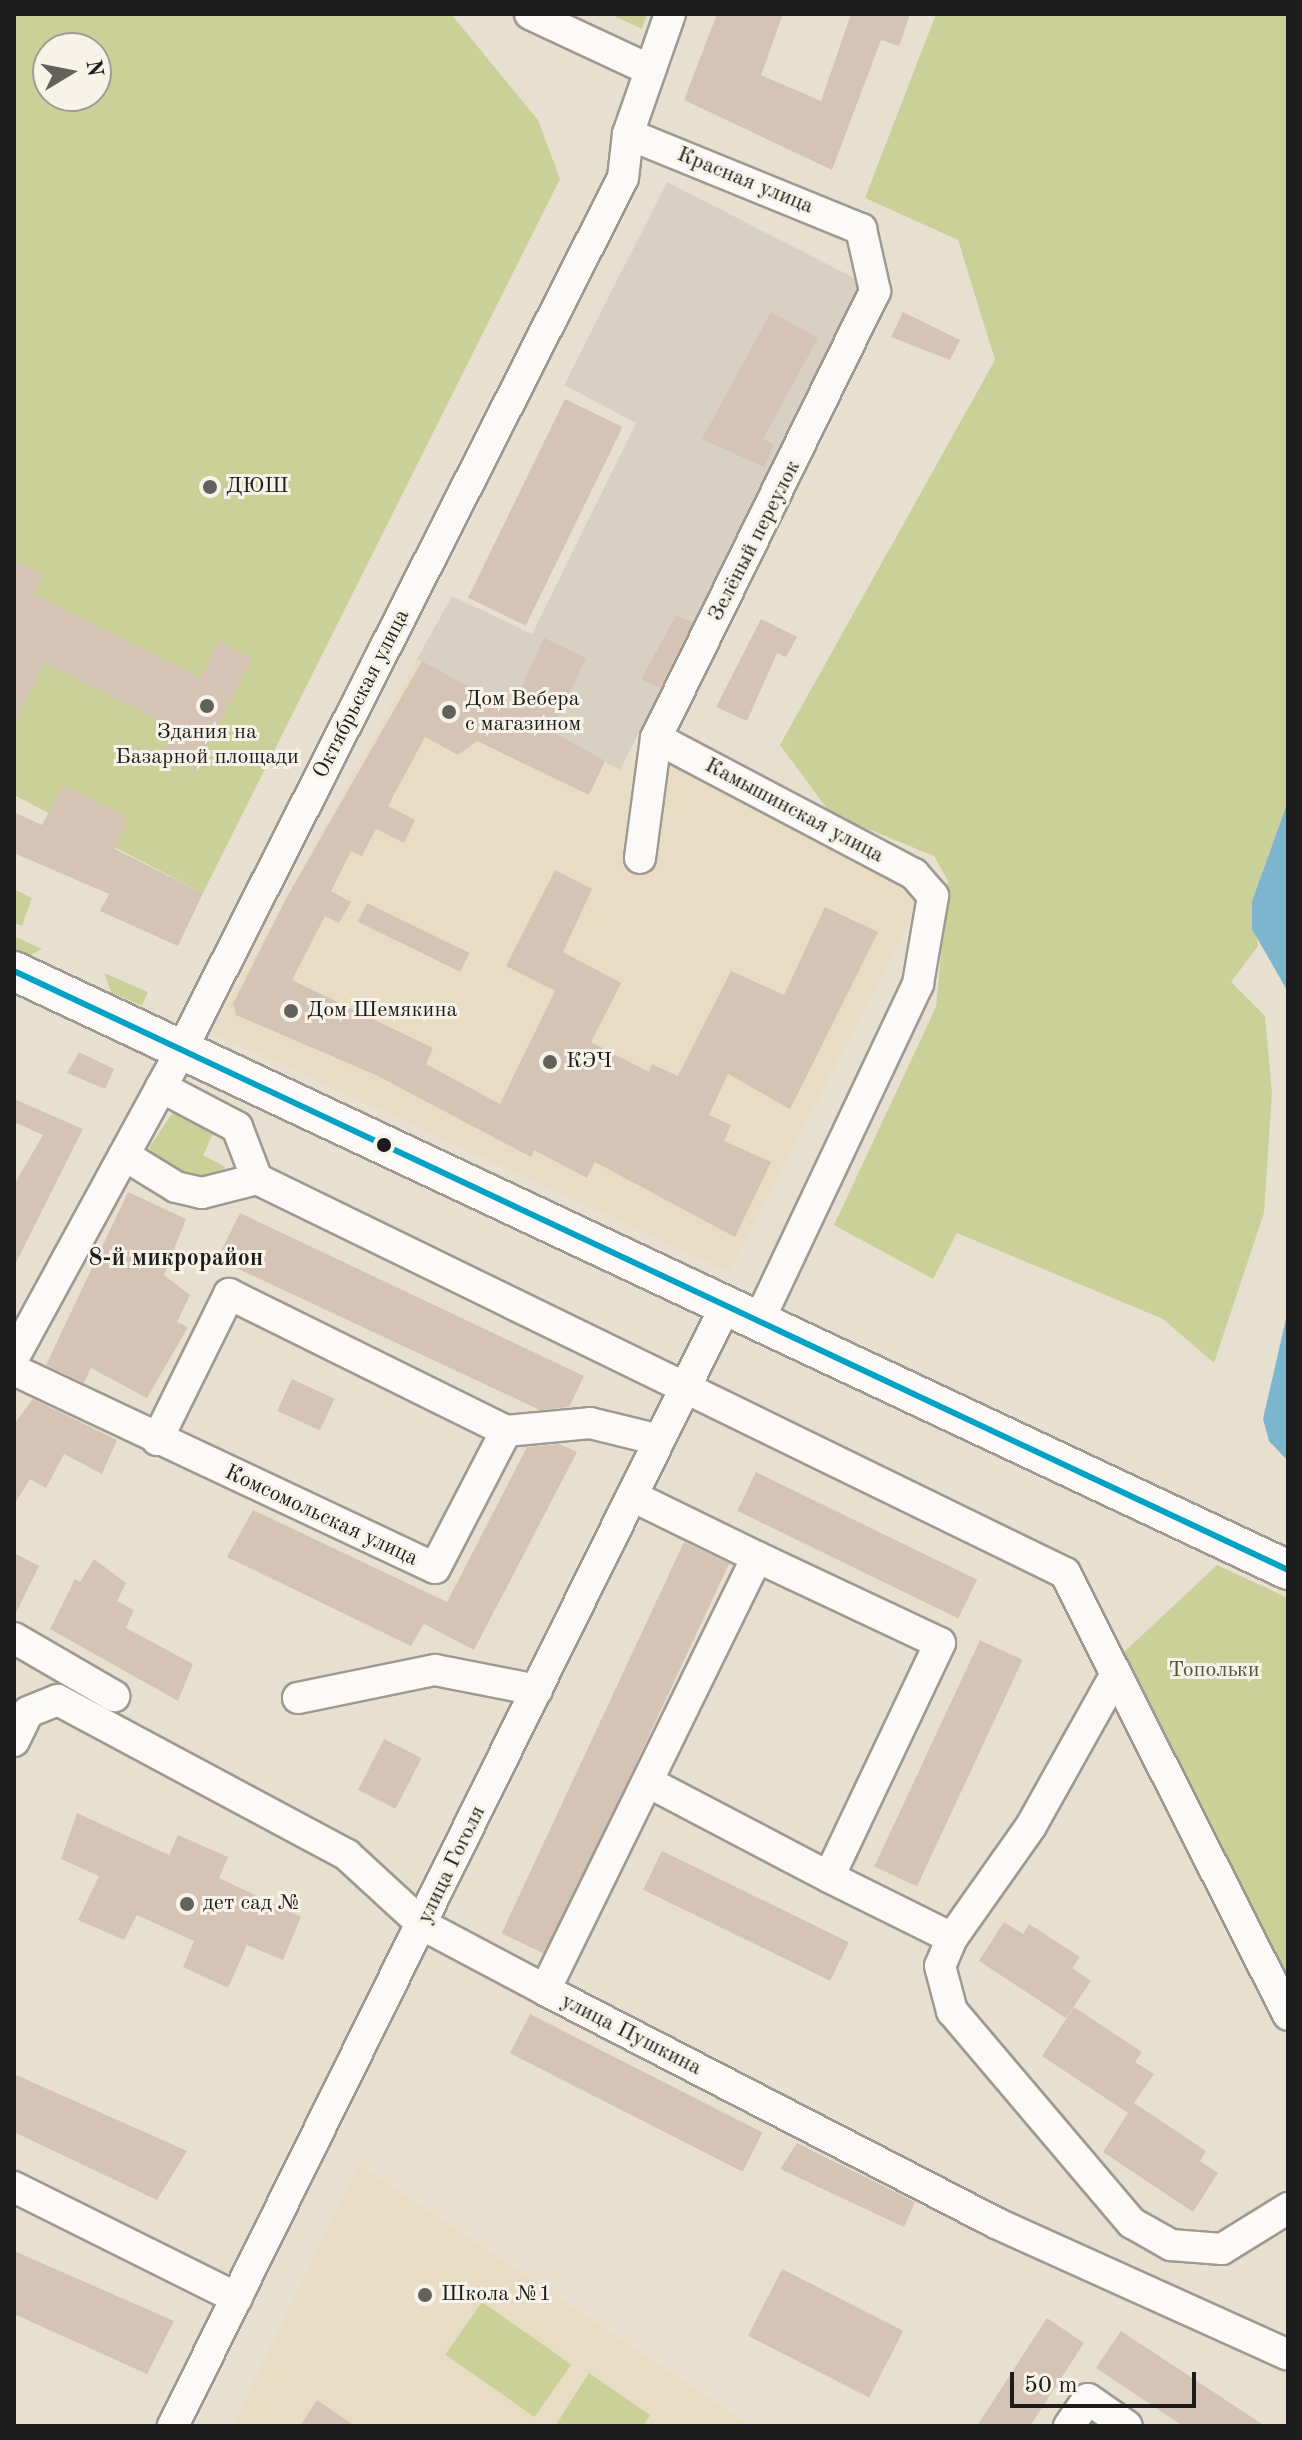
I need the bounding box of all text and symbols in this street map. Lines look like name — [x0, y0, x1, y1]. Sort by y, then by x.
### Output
north arrow — [32, 32, 112, 112]
text: N — [81, 58, 106, 78]
street label: Красная улица — [673, 142, 817, 220]
street label: Зелёный переулок — [703, 456, 807, 626]
place label: ДЮШ — [226, 474, 289, 500]
marker: ДЮШ — [201, 478, 219, 496]
street label: Октябрьская улица — [308, 605, 416, 783]
place label: Дом Вебера с магазином — [465, 686, 581, 738]
marker: Здания на Базарной площади — [198, 697, 216, 715]
marker: Дом Вебера с магазином — [440, 703, 458, 721]
place label: Здания на Базарной площади — [115, 719, 299, 770]
street label: Камышинская улица — [700, 753, 888, 869]
place label: Дом Шемякина — [307, 998, 457, 1024]
marker: Дом Шемякина — [282, 1002, 300, 1020]
place label: КЭЧ — [566, 1049, 612, 1075]
marker: КЭЧ — [541, 1053, 559, 1071]
unlabelled marker — [376, 1137, 392, 1153]
district label: 8-й микрорайон — [89, 1246, 263, 1274]
street label: Комсомольская улица — [220, 1460, 422, 1572]
park label: Топольки — [1168, 1658, 1260, 1684]
street label: улица Гоголя — [412, 1802, 492, 1928]
place label: дет сад № — [203, 1891, 301, 1917]
marker: дет сад № — [178, 1895, 196, 1913]
street label: улица Пушкина — [556, 1988, 706, 2082]
place label: Школа №1 — [441, 2282, 552, 2308]
marker: Школа №1 — [416, 2286, 434, 2304]
scale bar — [1014, 2356, 1200, 2406]
text: 50 m — [1024, 2374, 1078, 2398]

